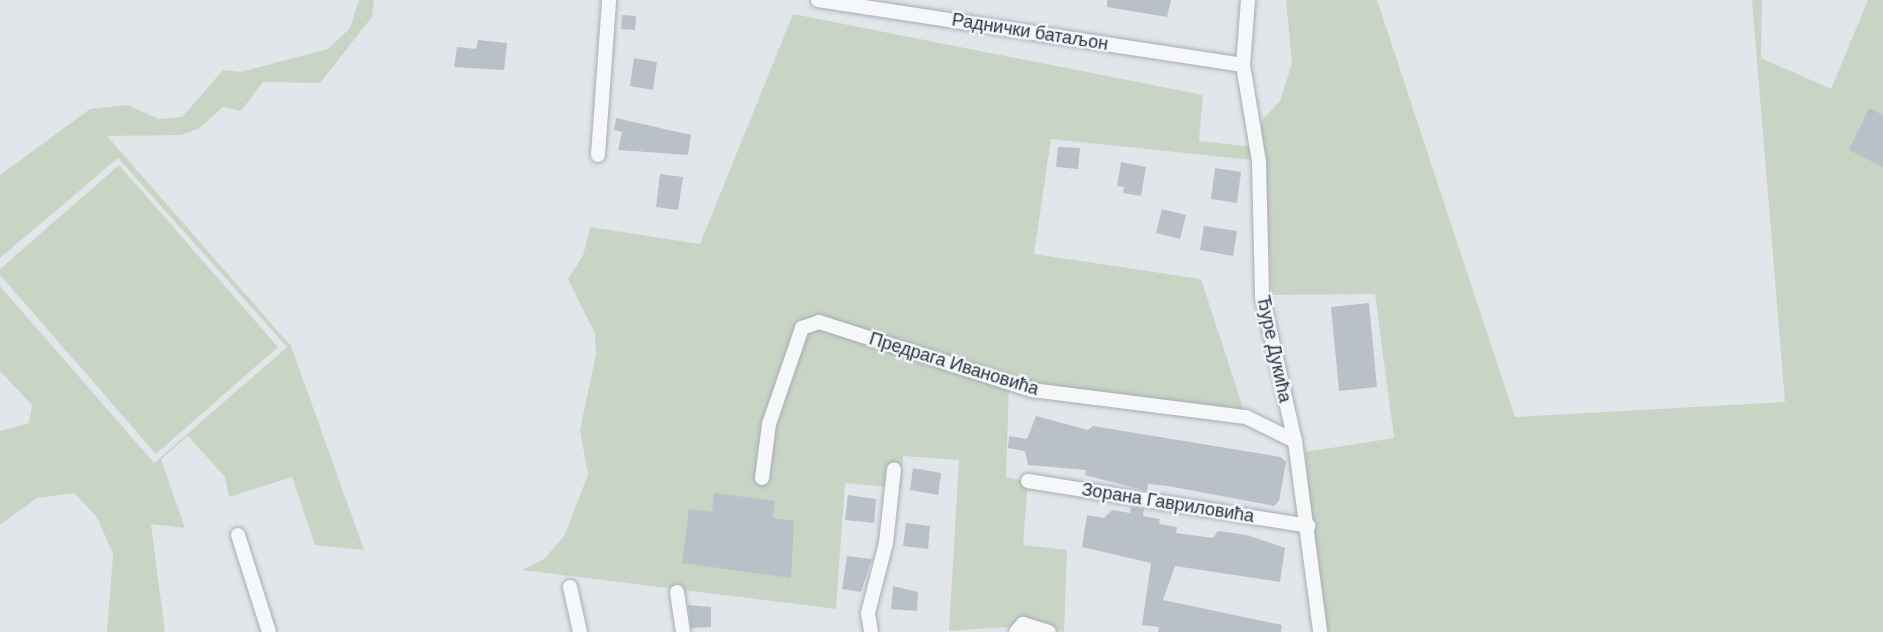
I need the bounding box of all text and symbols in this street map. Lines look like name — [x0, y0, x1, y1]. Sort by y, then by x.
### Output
street label: Раднички батаљон — [950, 9, 1110, 55]
street label: Ђуре Дукића — [1252, 294, 1296, 404]
street label: Предрага Ивановића — [867, 328, 1041, 400]
street label: Зорана Гавриловића — [1080, 479, 1256, 527]

